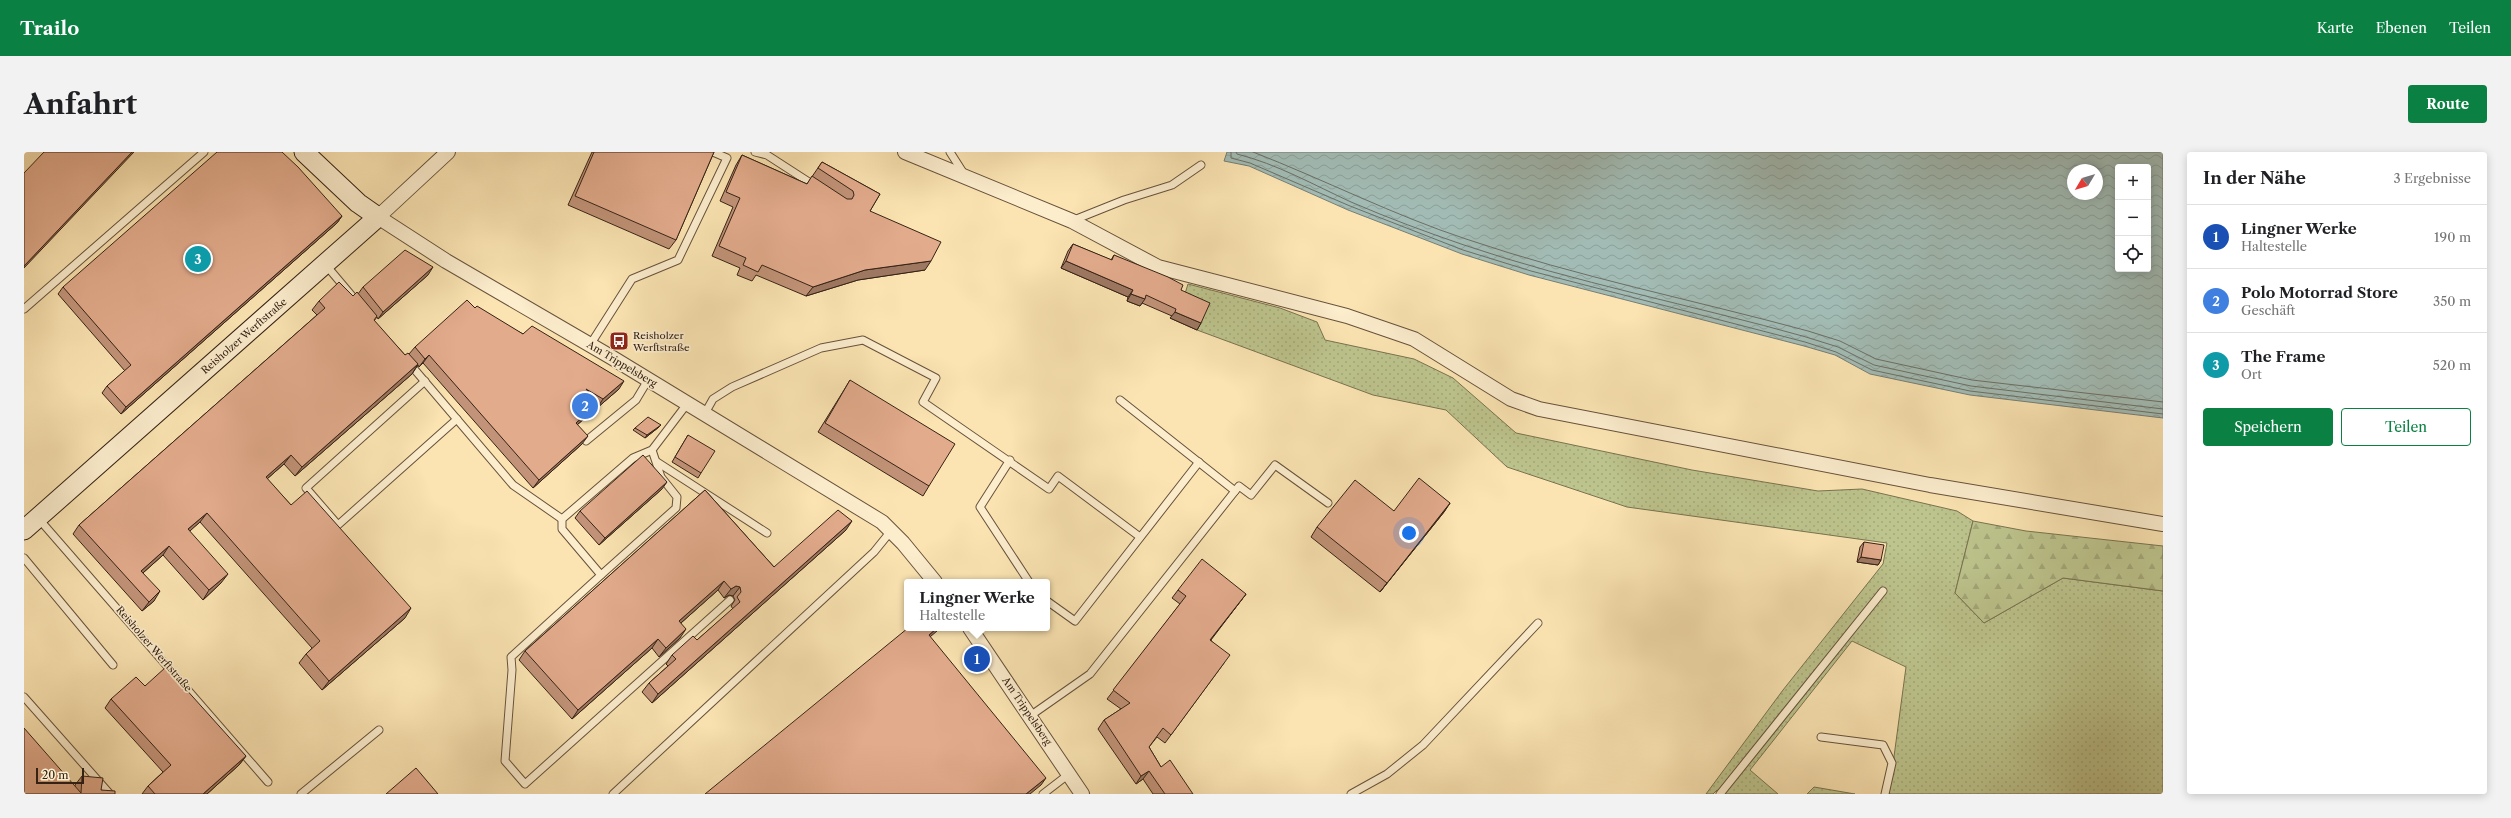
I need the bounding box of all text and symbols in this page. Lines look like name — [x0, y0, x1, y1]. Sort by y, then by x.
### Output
text: Trailo — [20, 17, 79, 40]
text: Karte — [2317, 19, 2354, 37]
text: Ebenen — [2376, 19, 2427, 37]
text: Teilen — [2449, 19, 2491, 37]
button: Route — [2408, 85, 2487, 123]
text: Anfahrt — [24, 87, 137, 121]
north arrow — [2067, 164, 2103, 200]
map controls — [2115, 164, 2151, 272]
button: + — [2115, 164, 2151, 200]
text: In der Nähe — [2203, 168, 2306, 188]
text: 3 Ergebnisse — [2393, 170, 2471, 186]
button: − — [2115, 200, 2151, 236]
text: Lingner Werke — [2241, 219, 2357, 238]
text: 1 — [2213, 229, 2219, 245]
text: 190 m — [2434, 229, 2471, 245]
button: locate — [2115, 236, 2151, 272]
text: Haltestelle — [2241, 238, 2307, 254]
pin: 3 — [185, 244, 211, 274]
text: Polo Motorrad Store — [2241, 283, 2398, 302]
text: 2 — [2212, 293, 2220, 309]
text: 350 m — [2433, 293, 2471, 309]
street label: Reisholzer Werftstraße — [198, 295, 290, 377]
text: Geschäft — [2241, 302, 2295, 318]
place label: Reisholzer Werftstraße — [632, 329, 690, 354]
bus stop icon: Reisholzer Werftstraße — [608, 330, 630, 352]
street label: Am Trippelsberg — [584, 337, 660, 390]
text: The Frame — [2241, 347, 2325, 366]
text: 3 — [2212, 357, 2220, 373]
text: 520 m — [2433, 357, 2471, 373]
text: Ort — [2241, 366, 2262, 382]
pin: 2 — [572, 391, 598, 421]
button: Speichern — [2203, 408, 2333, 446]
button: Teilen — [2341, 408, 2471, 446]
your location — [1399, 523, 1419, 543]
popup — [904, 579, 1050, 631]
text: Lingner Werke — [919, 588, 1035, 607]
street label: Reisholzer Werftstraße — [113, 603, 195, 695]
text: Haltestelle — [919, 607, 985, 623]
pin: 1 — [964, 644, 990, 674]
street label: Am Trippelsberg — [999, 674, 1055, 748]
scale bar — [36, 766, 84, 785]
text: 20 m — [42, 768, 68, 782]

